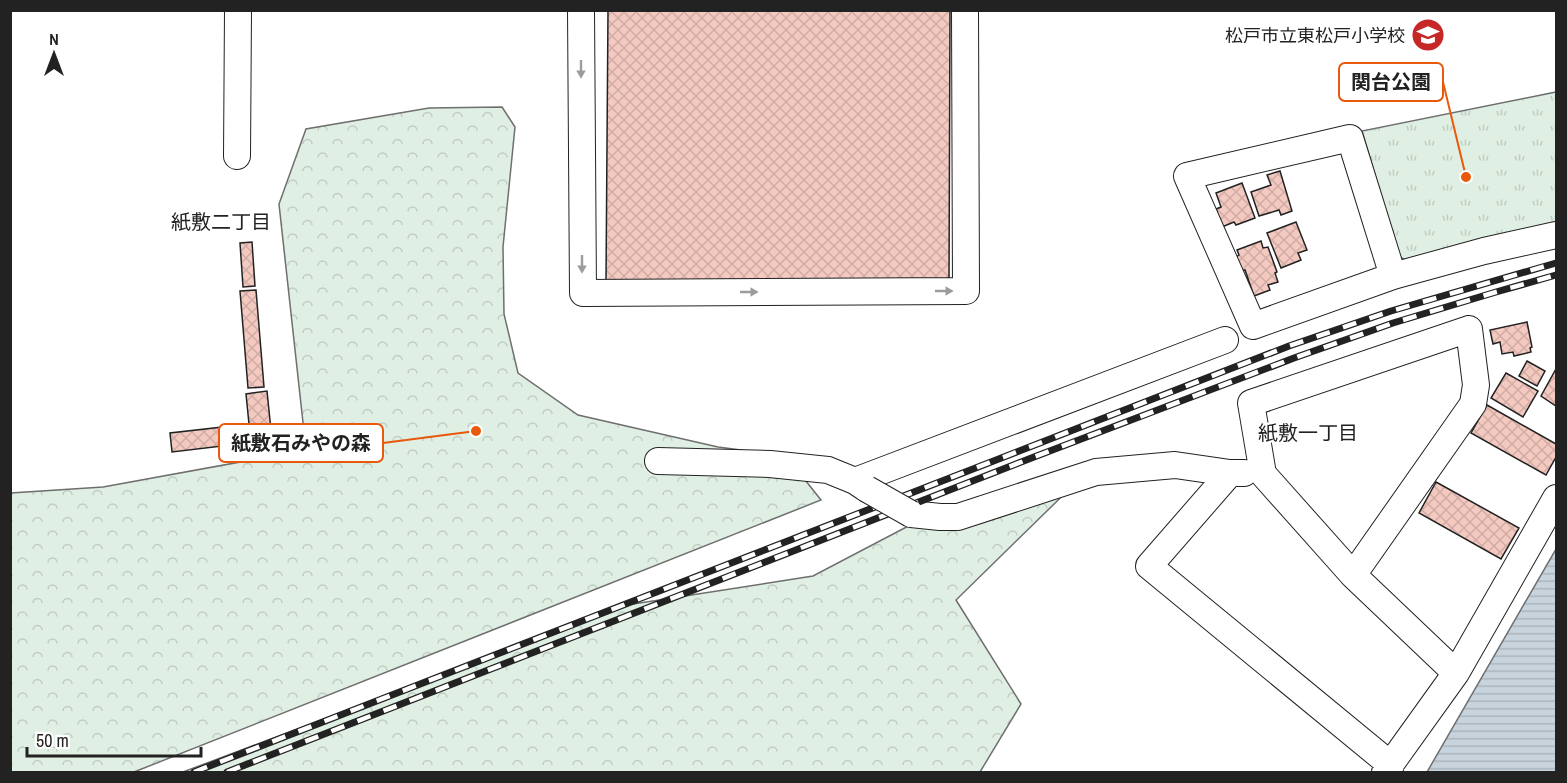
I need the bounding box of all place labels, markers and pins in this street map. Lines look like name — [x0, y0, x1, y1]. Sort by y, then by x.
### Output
school or university icon: 松戸市立東松戸小学校 — [1410, 17, 1446, 53]
place label: 松戸市立東松戸小学校 — [1225, 23, 1405, 48]
callout: 関台公園 — [1339, 63, 1443, 101]
callout: 紙敷石みやの森 — [219, 424, 383, 462]

